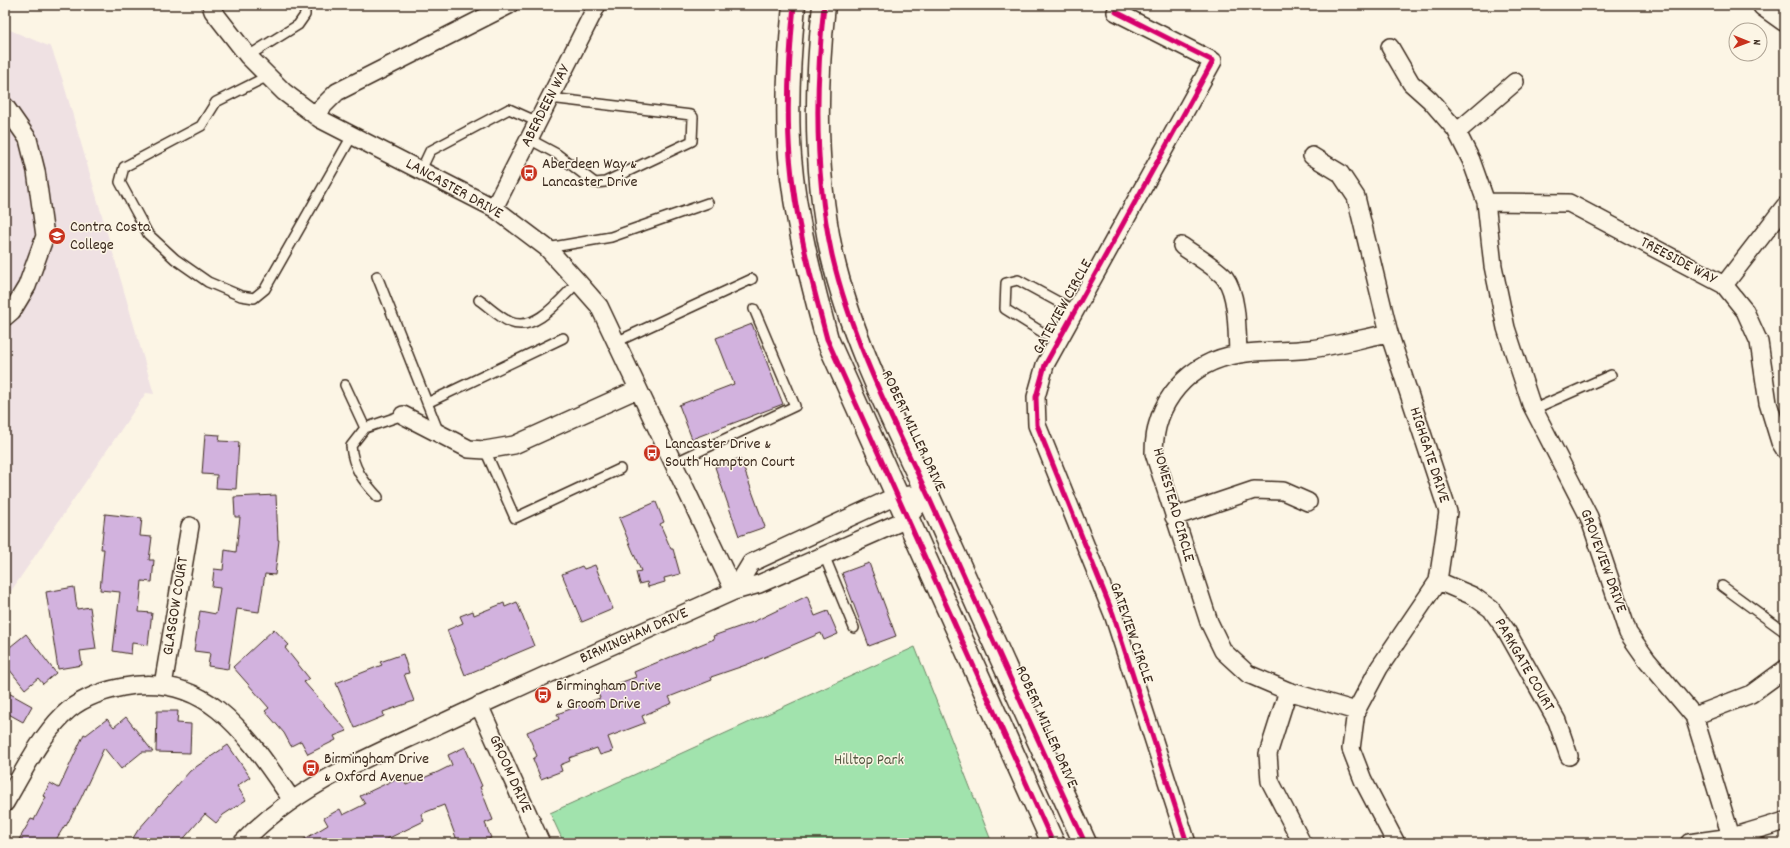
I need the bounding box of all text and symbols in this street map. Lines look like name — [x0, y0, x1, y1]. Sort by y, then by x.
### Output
north arrow — [1728, 22, 1768, 62]
text: N — [1748, 39, 1764, 46]
street label: ABERDEEN WAY — [515, 60, 577, 151]
street label: LANCASTER DRIVE — [401, 153, 507, 226]
place label: Aberdeen Way & Lancaster Drive — [542, 153, 638, 194]
bus stop icon: Aberdeen Way & Lancaster Drive — [519, 163, 539, 183]
place label: Contra Costa College — [70, 216, 151, 257]
school or university icon: Contra Costa College — [47, 226, 67, 246]
street label: TREESIDE WAY — [1636, 231, 1721, 291]
street label: GATEVIEW CIRCLE — [1027, 255, 1099, 359]
street label: ROBERT MILLER DRIVE — [875, 366, 952, 496]
street label: HIGHGATE DRIVE — [1403, 404, 1456, 507]
place label: Lancaster Drive & South Hampton Court — [665, 433, 795, 474]
bus stop icon: Lancaster Drive & South Hampton Court — [642, 443, 662, 463]
street label: HOMESTEAD CIRCLE — [1146, 445, 1200, 565]
street label: GROVEVIEW DRIVE — [1574, 506, 1633, 617]
street label: GLASGOW COURT — [157, 554, 195, 657]
street label: GATEVIEW CIRCLE — [1103, 579, 1159, 687]
street label: BIRMINGHAM DRIVE — [576, 601, 693, 670]
street label: PARKGATE COURT — [1488, 614, 1560, 716]
street label: ROBERT MILLER DRIVE — [1009, 662, 1084, 793]
place label: Birmingham Drive & Groom Drive — [556, 675, 661, 716]
bus stop icon: Birmingham Drive & Groom Drive — [533, 685, 553, 705]
street label: GROOM DRIVE — [483, 731, 538, 817]
place label: Birmingham Drive & Oxford Avenue — [324, 748, 429, 789]
park label: Hilltop Park — [834, 749, 904, 772]
bus stop icon: Birmingham Drive & Oxford Avenue — [301, 758, 321, 778]

